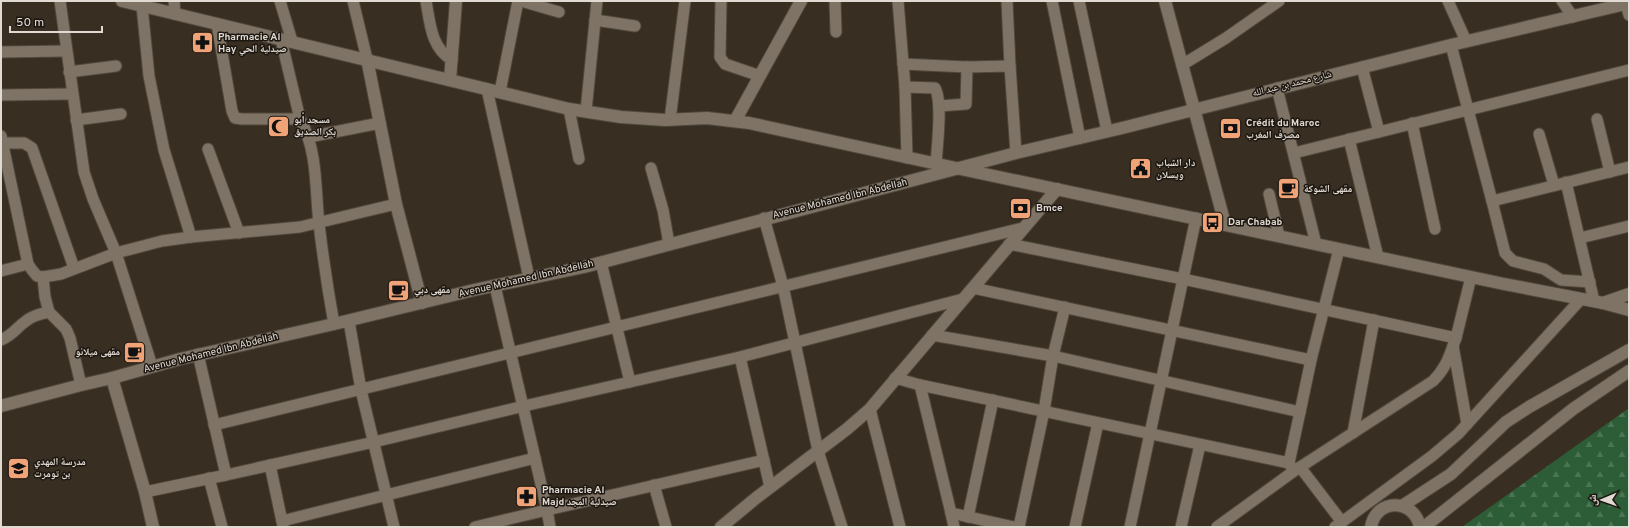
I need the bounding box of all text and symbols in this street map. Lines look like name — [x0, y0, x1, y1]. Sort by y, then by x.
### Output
scale bar — [10, 8, 102, 34]
text: 50 m — [16, 15, 44, 31]
pharmacy icon: Pharmacie Al Hay صيدلية الحي — [190, 30, 216, 56]
place label: Pharmacie Al Hay صيدلية الحي — [218, 31, 287, 56]
street label: شارع محمد بن عبد الله — [1251, 68, 1333, 100]
place label: مسجد أبو بكر الصديق — [294, 112, 336, 139]
mosque icon: مسجد أبو بكر الصديق — [266, 113, 292, 139]
bank icon: Crédit du Maroc مصرف المغرب — [1217, 116, 1243, 142]
place label: Crédit du Maroc مصرف المغرب — [1246, 117, 1320, 142]
public building icon: دار الشباب ويسلان — [1128, 156, 1154, 182]
place label: دار الشباب ويسلان — [1156, 157, 1195, 182]
street label: Avenue Mohamed Ibn Abdellah — [771, 176, 909, 222]
cafe icon: مقهى الشوكة — [1275, 176, 1301, 202]
place label: مقهى الشوكة — [1304, 183, 1352, 196]
bank icon: Bmce — [1007, 195, 1033, 221]
place label: Bmce — [1036, 202, 1063, 215]
bus stop icon: Dar Chabab — [1200, 209, 1226, 235]
place label: Dar Chabab — [1228, 216, 1282, 229]
street label: Avenue Mohamed Ibn Abdellah — [457, 257, 595, 301]
cafe icon: مقهى دبي — [385, 277, 411, 303]
place label: مقهى دبي — [414, 284, 450, 297]
street label: Avenue Mohamed Ibn Abdellah — [142, 330, 280, 376]
cafe icon: مقهى ميلانو — [122, 339, 148, 365]
place label: مقهى ميلانو — [76, 346, 120, 359]
school or university icon: مدرسة المهدي بن تومرت — [5, 455, 31, 481]
place label: مدرسة المهدي بن تومرت — [34, 456, 86, 481]
north arrow — [1582, 480, 1622, 520]
pharmacy icon: Pharmacie Al Majd صيدلية المجد — [514, 483, 540, 509]
place label: Pharmacie Al Majd صيدلية المجد — [542, 484, 617, 509]
text: ش — [1586, 494, 1600, 506]

